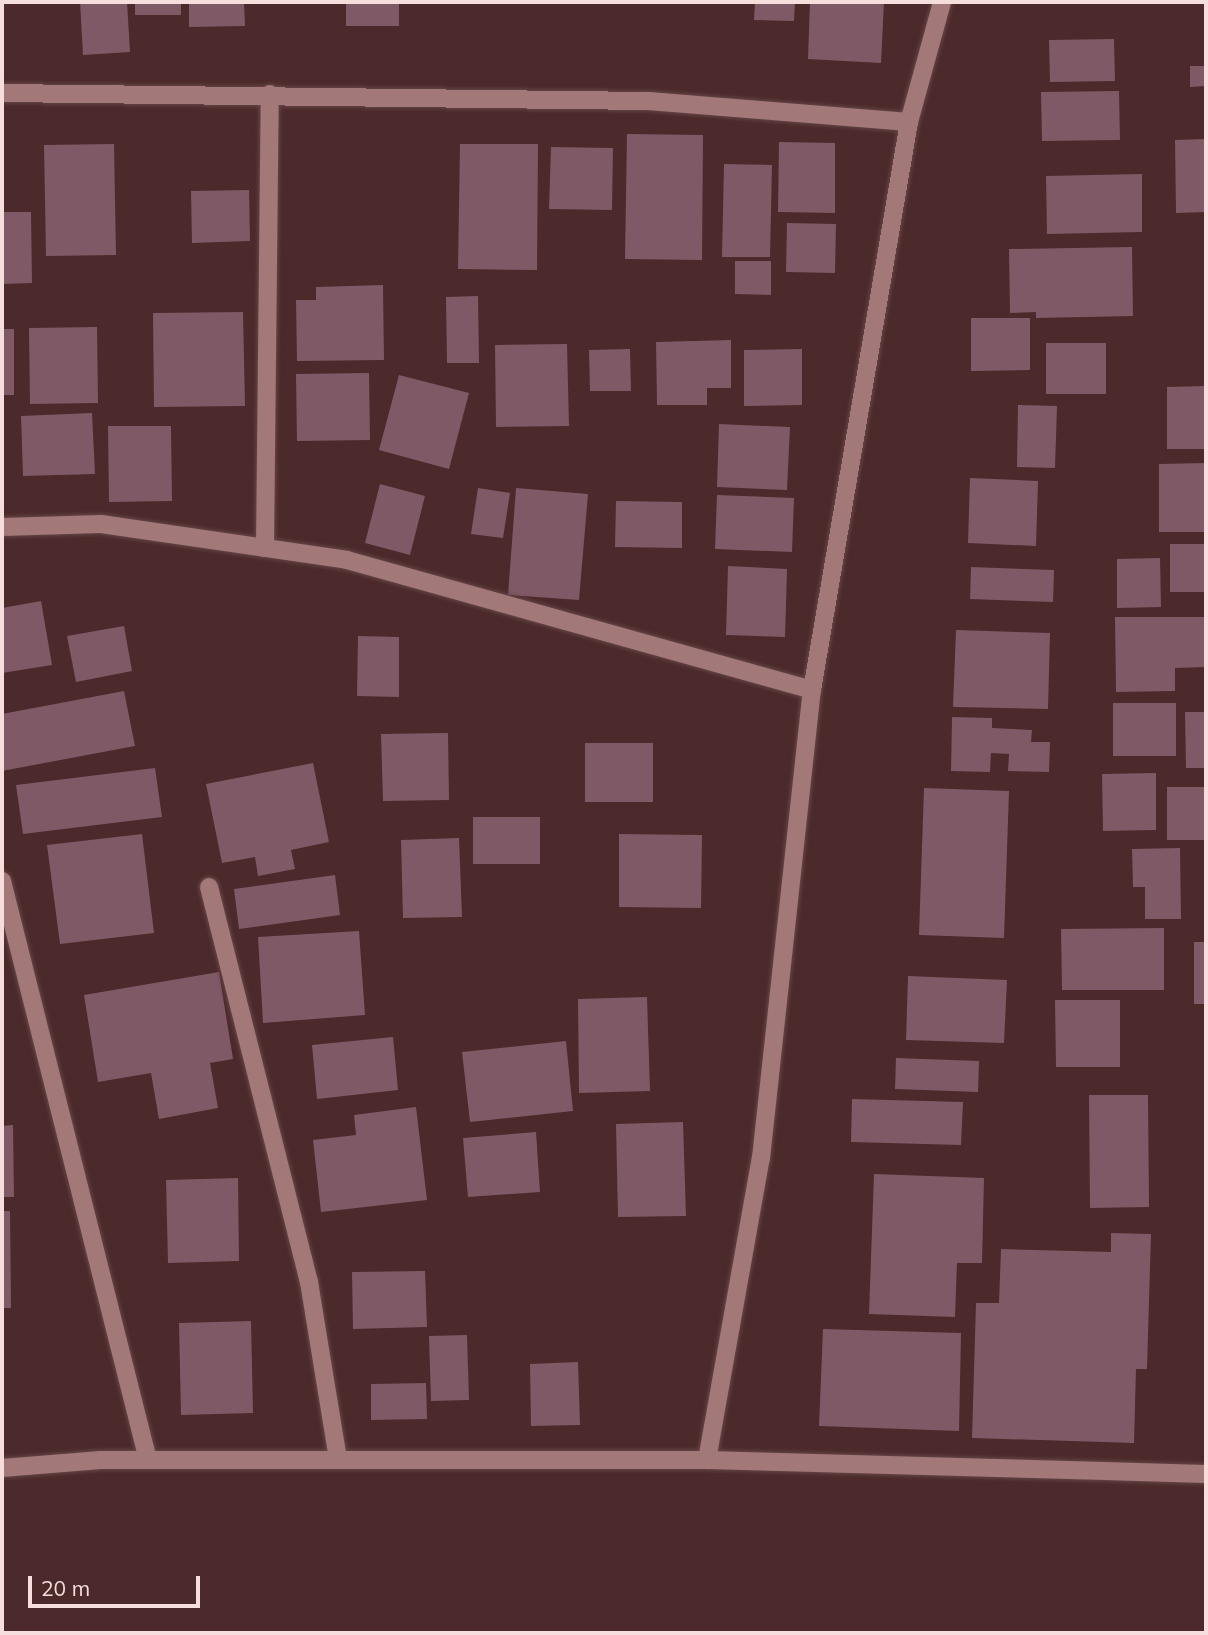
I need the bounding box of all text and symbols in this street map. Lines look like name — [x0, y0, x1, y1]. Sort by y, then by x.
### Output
scale bar — [32, 1562, 203, 1606]
text: 20 m — [41, 1575, 90, 1601]

